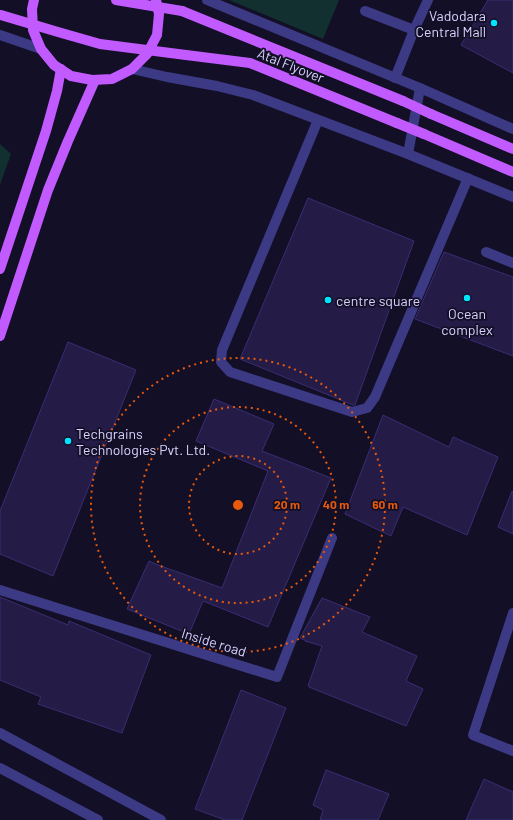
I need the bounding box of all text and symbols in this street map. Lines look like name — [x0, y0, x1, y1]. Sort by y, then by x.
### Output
place label: Vadodara Central Mall — [416, 7, 486, 40]
marker: Vadodara Central Mall — [489, 18, 499, 28]
street label: Atal Flyover — [255, 44, 327, 86]
place label: centre square — [336, 292, 420, 309]
marker: Ocean complex — [462, 293, 472, 303]
marker: centre square — [323, 295, 333, 305]
place label: Ocean complex — [441, 305, 493, 338]
place label: Techgrains Technologies Pvt. Ltd. — [76, 425, 210, 458]
marker: Techgrains Technologies Pvt. Ltd. — [63, 436, 73, 446]
text: 20 m — [274, 497, 300, 511]
text: 40 m — [323, 497, 349, 511]
text: 60 m — [372, 497, 398, 511]
centre of rings — [231, 498, 245, 512]
street label: Inside road — [180, 624, 248, 660]

